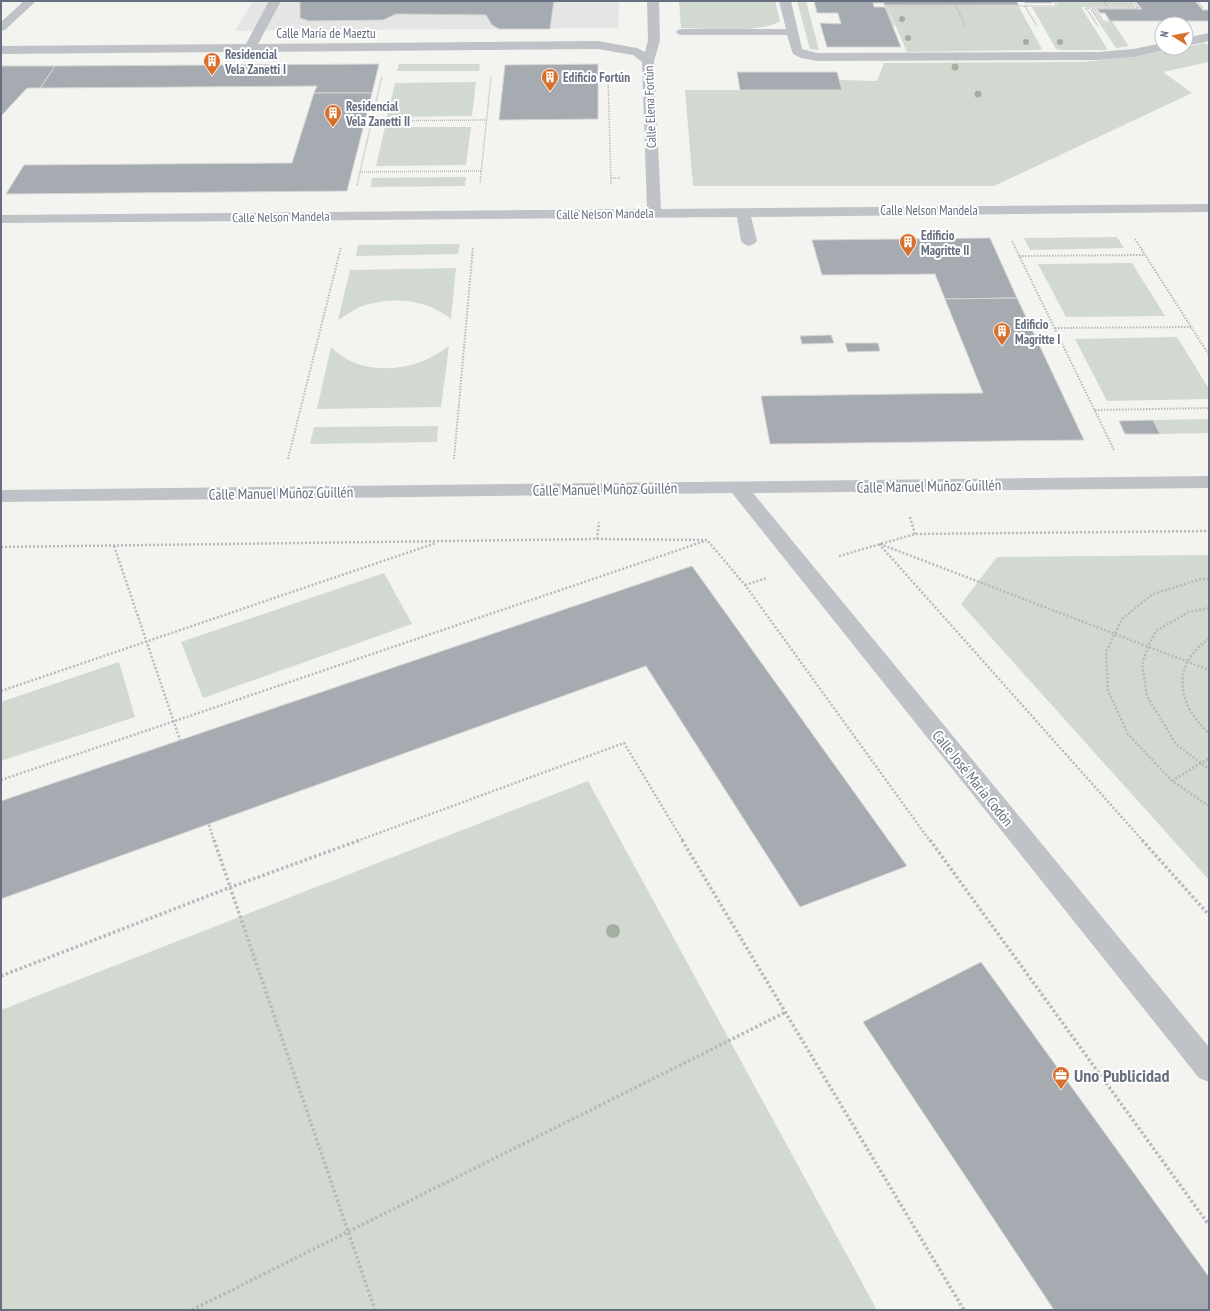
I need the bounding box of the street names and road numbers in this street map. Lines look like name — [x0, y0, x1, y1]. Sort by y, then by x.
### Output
street label: Calle María de Maeztu — [276, 25, 376, 42]
street label: Calle Elena Fortún — [640, 65, 660, 149]
street label: Calle Nelson Mandela — [880, 202, 978, 219]
street label: Calle Nelson Mandela — [556, 205, 654, 223]
street label: Calle Nelson Mandela — [232, 208, 330, 226]
street label: Calle Manuel Muñoz Guillén — [857, 475, 1001, 497]
street label: Calle Manuel Muñoz Guillén — [533, 478, 677, 500]
street label: Calle Manuel Muñoz Guillén — [209, 482, 353, 504]
street label: Calle José María Codón — [928, 726, 1018, 830]

